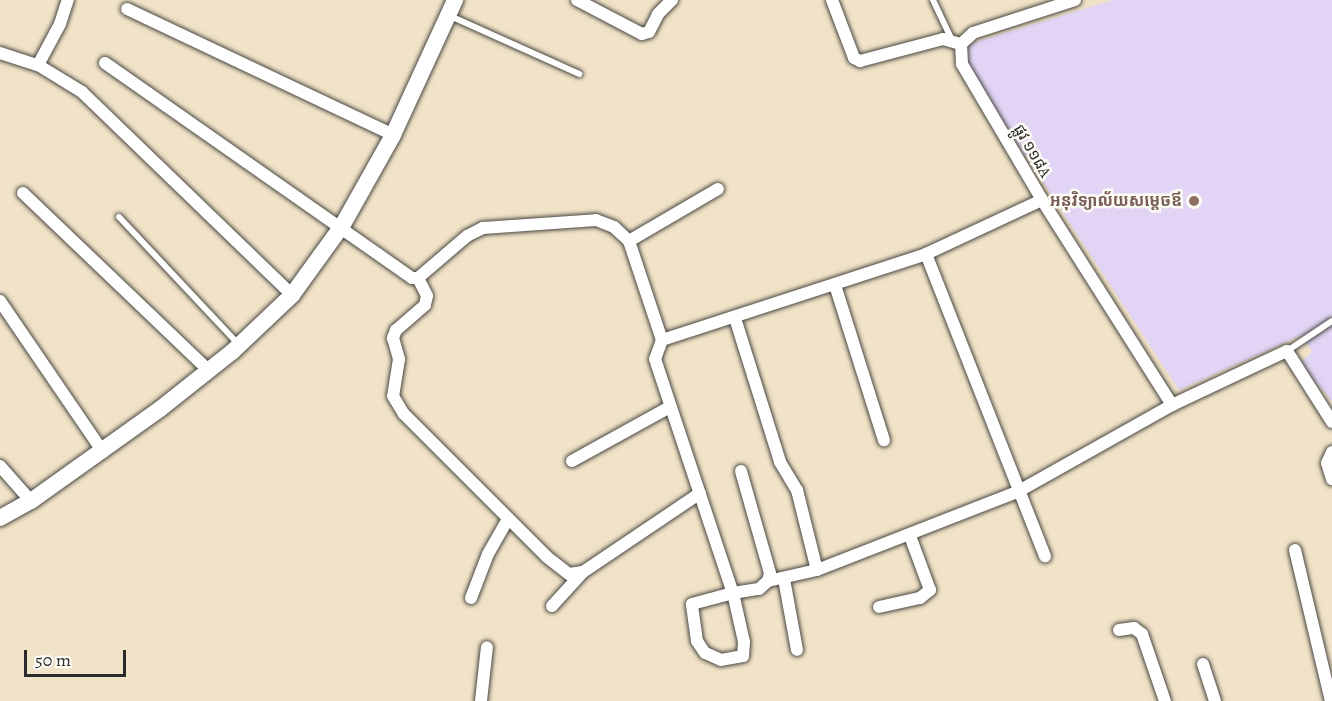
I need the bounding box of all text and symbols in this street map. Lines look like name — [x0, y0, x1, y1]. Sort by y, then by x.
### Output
street label: ផ្លូវ ១១៨A — [1009, 121, 1055, 181]
place label: អនុវិទ្យាល័យសម្តេចឪ — [1050, 191, 1182, 211]
marker: អនុវិទ្យាល័យសម្តេចឪ — [1187, 194, 1201, 208]
scale bar — [27, 638, 129, 676]
text: 50 m — [35, 648, 71, 672]

